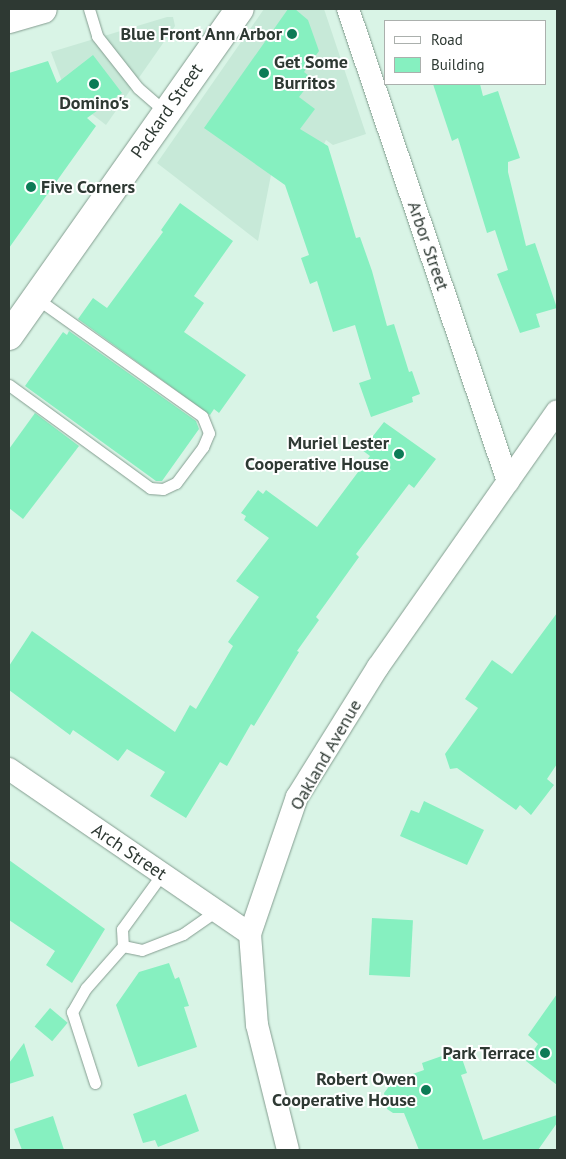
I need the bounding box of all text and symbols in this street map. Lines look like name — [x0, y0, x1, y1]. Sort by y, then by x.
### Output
legend — [384, 20, 546, 85]
place label: Blue Front Ann Arbor — [119, 23, 282, 45]
marker: Blue Front Ann Arbor — [286, 28, 298, 40]
text: Road — [431, 30, 463, 49]
place label: Get Some Burritos — [274, 52, 348, 94]
text: Building — [431, 55, 485, 74]
street label: Packard Street — [126, 60, 208, 162]
marker: Get Some Burritos — [258, 67, 270, 79]
marker: Domino's — [88, 78, 100, 90]
place label: Domino's — [59, 92, 129, 114]
place label: Five Corners — [41, 176, 135, 198]
marker: Five Corners — [25, 181, 37, 193]
street label: Arbor Street — [403, 199, 453, 293]
place label: Muriel Lester Cooperative House — [245, 433, 389, 476]
marker: Muriel Lester Cooperative House — [393, 448, 405, 460]
street label: Oakland Avenue — [285, 696, 367, 814]
street label: Arch Street — [88, 819, 170, 885]
place label: Park Terrace — [441, 1042, 535, 1064]
marker: Park Terrace — [539, 1047, 551, 1059]
place label: Robert Owen Cooperative House — [272, 1069, 416, 1112]
marker: Robert Owen Cooperative House — [420, 1084, 432, 1096]

